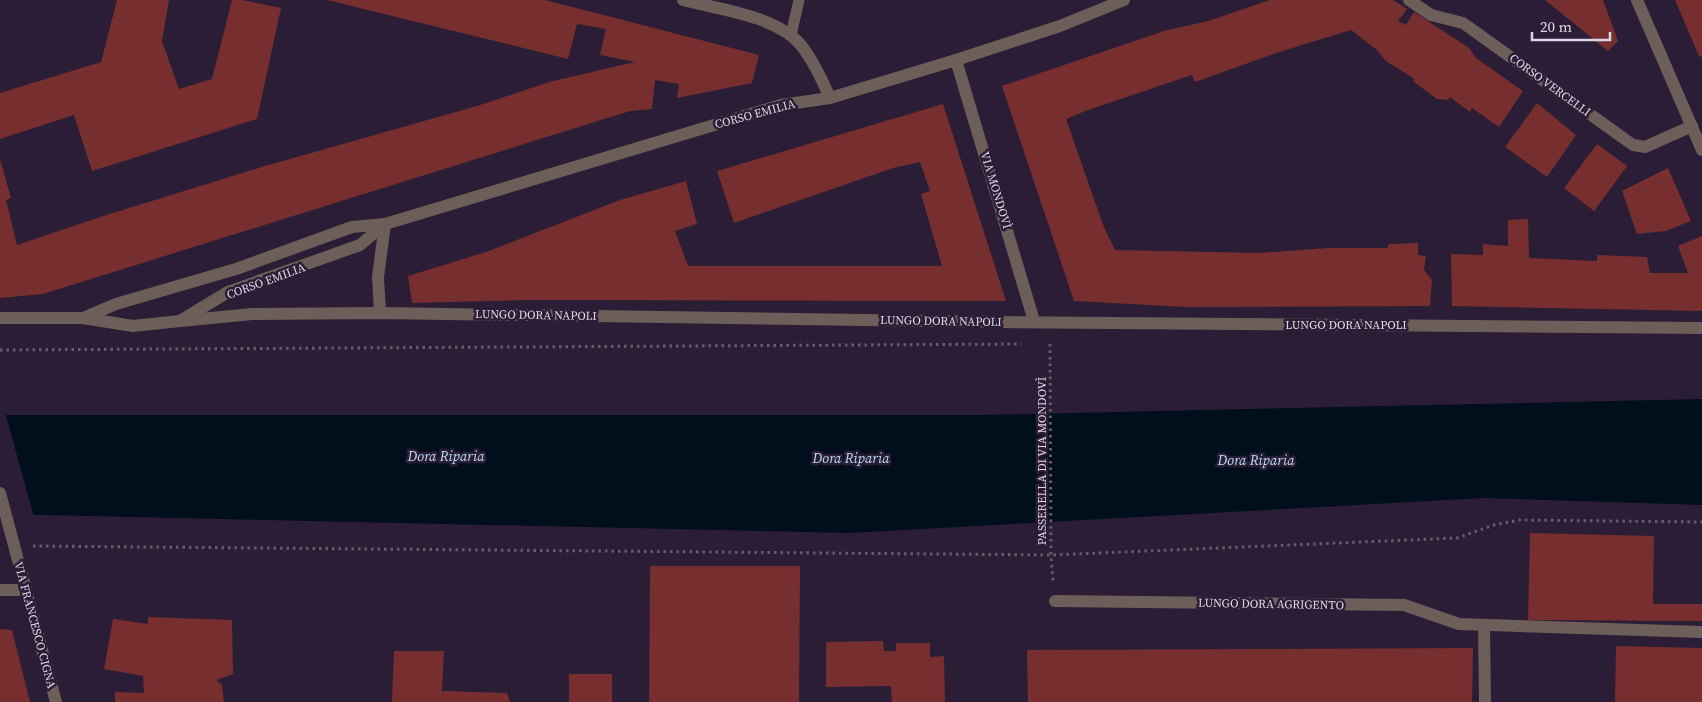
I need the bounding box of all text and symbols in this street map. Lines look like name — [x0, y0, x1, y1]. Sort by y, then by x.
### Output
scale bar — [1532, 10, 1610, 42]
text: 20 m — [1540, 16, 1572, 37]
street label: CORSO VERCELLI — [1506, 50, 1594, 120]
street label: CORSO EMILIA — [713, 96, 797, 132]
street label: VIA MONDOVÌ — [977, 149, 1015, 231]
street label: CORSO EMILIA — [224, 259, 308, 303]
street label: LUNGO DORA NAPOLI — [475, 306, 597, 324]
street label: LUNGO DORA NAPOLI — [880, 312, 1002, 330]
street label: LUNGO DORA NAPOLI — [1285, 317, 1407, 333]
street label: PASSERELLA DI VIA MONDOVÌ — [1034, 377, 1050, 545]
water label: Dora Riparia — [407, 446, 485, 466]
water label: Dora Riparia — [812, 448, 890, 468]
water label: Dora Riparia — [1217, 450, 1295, 470]
street label: VIA FRANCESCO CIGNA — [10, 560, 60, 690]
street label: LUNGO DORA AGRIGENTO — [1198, 595, 1344, 613]

